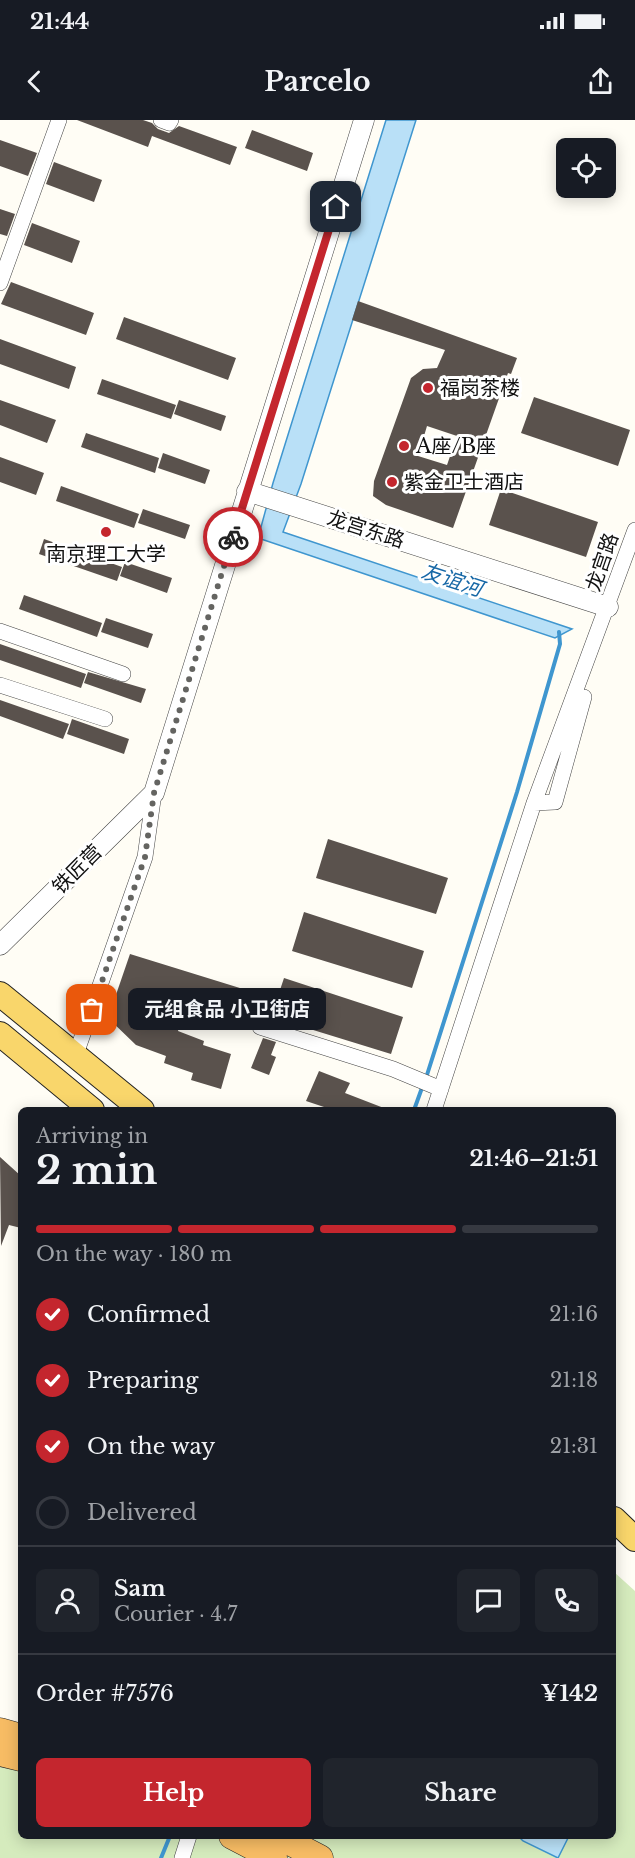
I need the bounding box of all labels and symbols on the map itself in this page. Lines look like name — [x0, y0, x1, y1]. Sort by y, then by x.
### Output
pin — [310, 181, 361, 232]
place label: 福岗茶楼 — [440, 376, 520, 400]
marker: 福岗茶楼 — [421, 381, 435, 395]
place label: A座/B座 — [415, 434, 496, 458]
marker: A座/B座 — [397, 439, 411, 453]
place label: 紫金卫士酒店 — [404, 470, 524, 494]
marker: 紫金卫士酒店 — [385, 475, 399, 489]
street label: 龙宫东路 — [324, 505, 408, 553]
courier — [203, 507, 263, 567]
marker: 南京理工大学 — [99, 525, 113, 539]
street label: 龙宫路 — [581, 530, 623, 594]
place label: 南京理工大学 — [46, 542, 166, 566]
water label: 友谊河 — [418, 558, 490, 603]
street label: 铁匠营 — [47, 839, 107, 899]
pin — [66, 984, 117, 1035]
callout: 元组食品 小卫街店 — [128, 989, 326, 1031]

